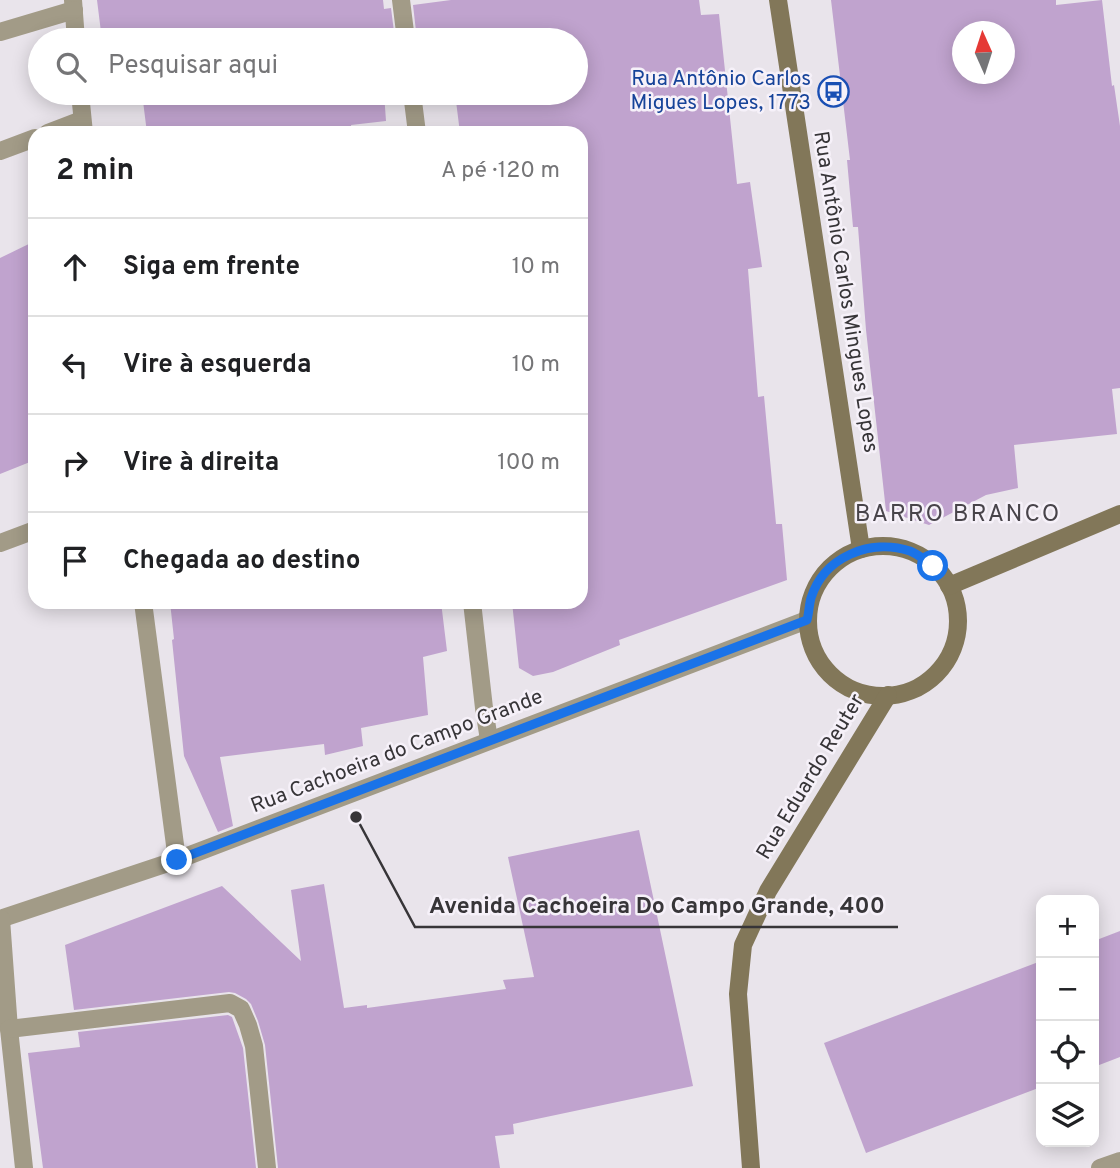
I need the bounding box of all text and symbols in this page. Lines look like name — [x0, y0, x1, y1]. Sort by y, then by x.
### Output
north arrow — [952, 21, 1015, 84]
search box — [28, 28, 588, 105]
icon: search — [52, 48, 90, 86]
text: Pesquisar aqui — [108, 50, 278, 83]
place label: Rua Antônio Carlos Migues Lopes, 1773 — [630, 66, 811, 117]
bus stop icon: Rua Antônio Carlos Migues Lopes, 1773 — [817, 74, 851, 108]
street label: Rua Antônio Carlos Mingues Lopes — [806, 129, 884, 455]
text: 2 min — [56, 153, 134, 190]
text: A pé · 120 m — [441, 157, 560, 186]
icon: ahead — [56, 248, 94, 286]
text: Siga em frente — [123, 251, 300, 284]
text: 10 m — [512, 253, 560, 282]
icon: left — [56, 346, 94, 384]
text: Vire à esquerda — [123, 349, 311, 382]
text: 10 m — [512, 351, 560, 380]
icon: right — [56, 444, 94, 482]
text: Vire à direita — [123, 447, 279, 480]
text: 100 m — [497, 449, 560, 478]
district label: BARRO BRANCO — [855, 500, 1061, 530]
icon: arrive — [56, 542, 94, 580]
text: Chegada ao destino — [123, 545, 360, 578]
route start — [917, 550, 948, 581]
street label: Rua Cachoeira do Campo Grande — [247, 684, 547, 820]
street label: Rua Eduardo Reuter — [751, 689, 871, 865]
route end — [161, 844, 192, 875]
callout: Avenida Cachoeira Do Campo Grande, 400 — [415, 883, 898, 927]
text: Avenida Cachoeira Do Campo Grande, 400 — [429, 893, 885, 922]
map controls — [1036, 895, 1099, 1147]
button: + — [1036, 895, 1099, 958]
button: − — [1036, 958, 1099, 1021]
button: locate — [1036, 1021, 1099, 1084]
button: layers — [1036, 1084, 1099, 1147]

